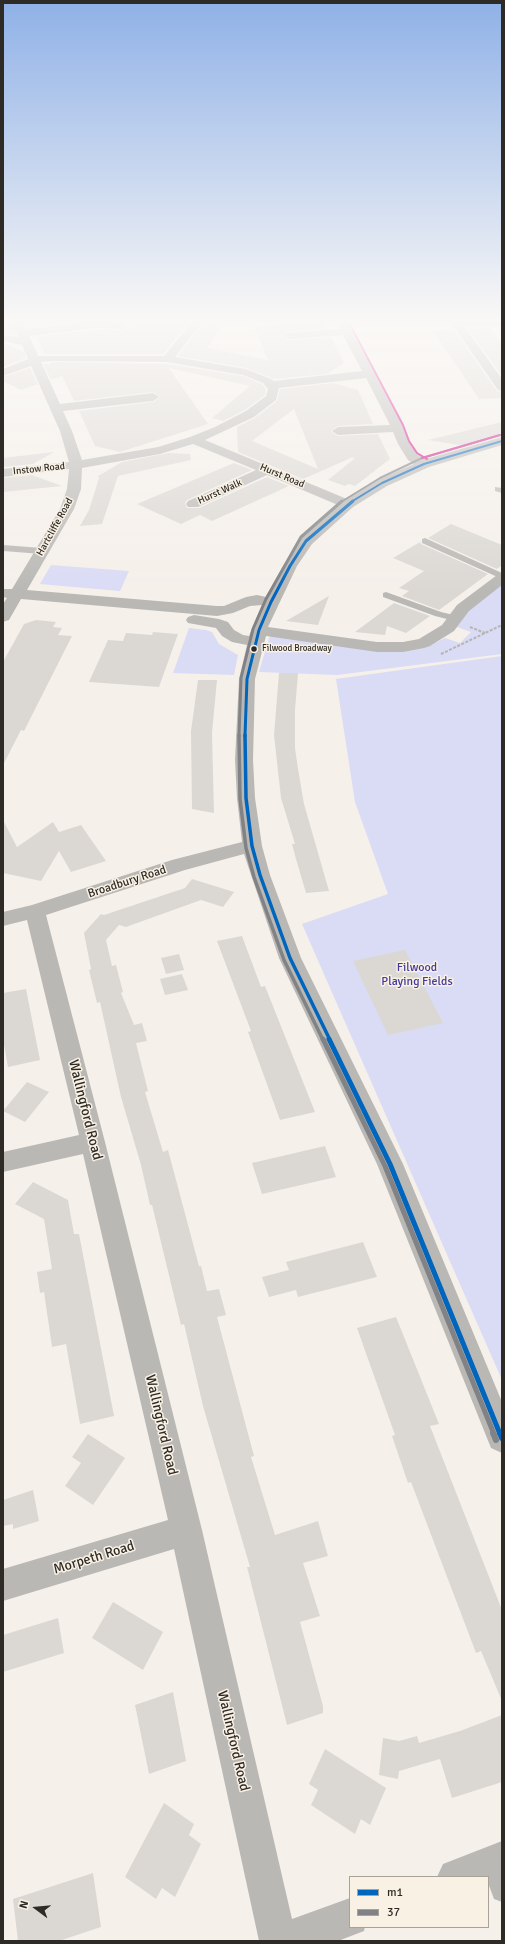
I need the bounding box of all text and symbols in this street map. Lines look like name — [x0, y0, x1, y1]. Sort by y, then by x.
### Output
street label: Instow Road — [12, 460, 66, 478]
street label: Hurst Road — [258, 461, 306, 491]
street label: Hurst Walk — [196, 477, 244, 507]
street label: Hartcliffe Road — [34, 496, 76, 558]
marker: Filwood Broadway — [249, 644, 259, 654]
place label: Filwood Broadway — [262, 644, 332, 654]
street label: Broadbury Road — [86, 863, 168, 901]
park label: Filwood Playing Fields — [381, 961, 453, 989]
street label: Wallingford Road — [64, 1058, 106, 1162]
street label: Wallingford Road — [141, 1373, 181, 1477]
street label: Morpeth Road — [52, 1538, 136, 1578]
street label: Wallingford Road — [213, 1689, 253, 1793]
legend — [349, 1876, 489, 1928]
text: m1 — [387, 1885, 403, 1900]
north arrow — [16, 1888, 56, 1928]
text: N — [17, 1899, 31, 1910]
text: 37 — [387, 1905, 400, 1920]

